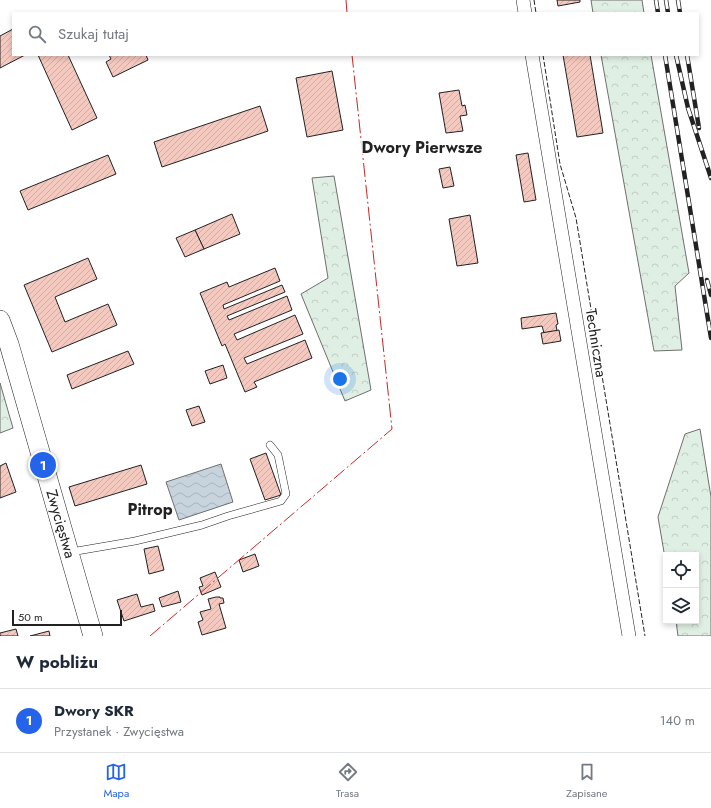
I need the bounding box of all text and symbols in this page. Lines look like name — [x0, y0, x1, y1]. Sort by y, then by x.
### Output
search box — [12, 12, 699, 56]
icon: search — [26, 23, 48, 45]
text: Szukaj tutaj — [58, 23, 129, 45]
district label: Dwory Pierwsze — [362, 136, 482, 159]
street label: Techniczna — [580, 307, 612, 379]
your location — [330, 369, 350, 389]
pin: 1 — [30, 450, 56, 480]
street label: Zwycięstwa — [41, 487, 81, 561]
district label: Pitrop — [127, 498, 173, 521]
map controls — [663, 552, 699, 624]
button: locate — [663, 552, 699, 588]
button: layers — [663, 588, 699, 624]
scale bar — [12, 608, 122, 627]
text: 50 m — [18, 609, 43, 625]
text: W pobliżu — [16, 650, 98, 674]
text: Dwory SKR — [54, 700, 134, 722]
text: 1 — [26, 711, 32, 730]
text: 140 m — [660, 711, 695, 730]
text: Przystanek · Zwycięstwa — [54, 722, 184, 741]
tab: Mapa — [103, 761, 129, 801]
tab: Trasa — [336, 761, 359, 801]
tab: Zapisane — [566, 761, 608, 801]

